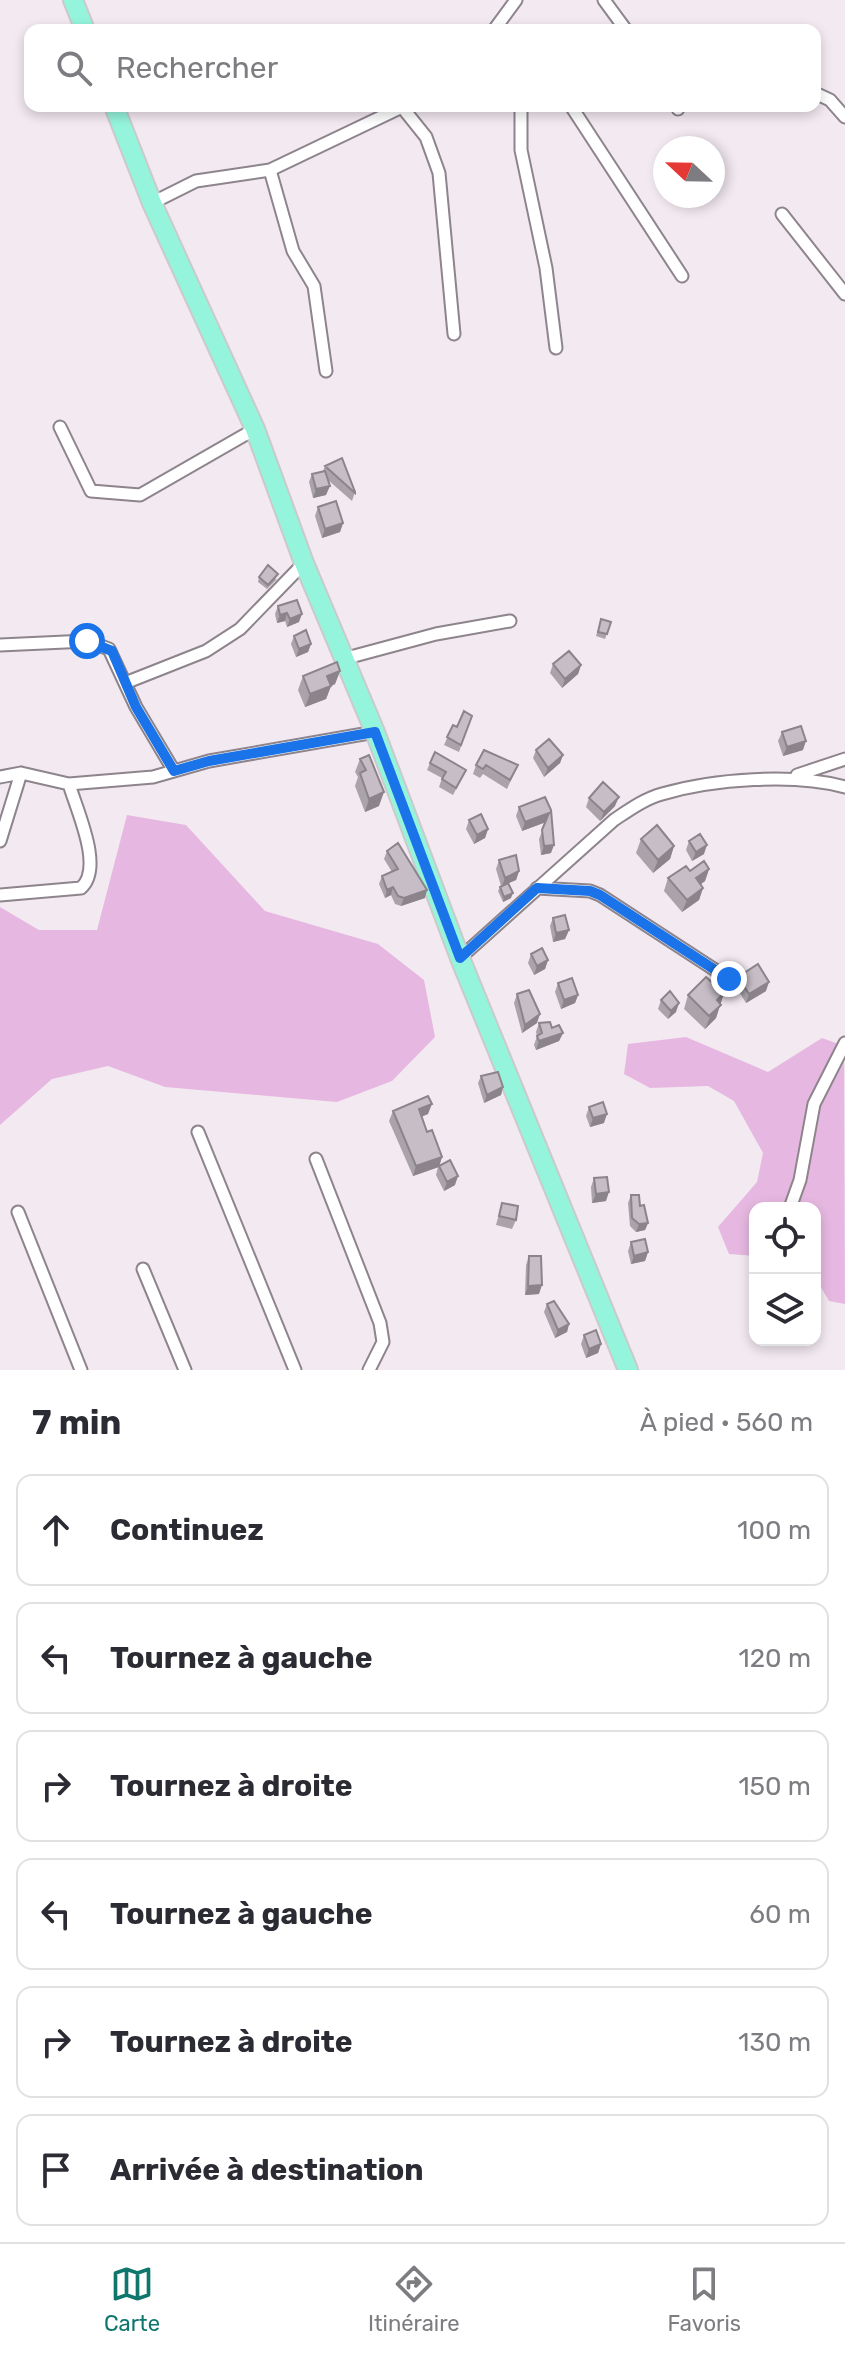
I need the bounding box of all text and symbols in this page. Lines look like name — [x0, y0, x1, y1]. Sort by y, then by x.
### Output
search box — [24, 24, 821, 112]
icon: search — [52, 46, 96, 90]
text: Rechercher — [116, 50, 278, 86]
north arrow — [653, 136, 725, 208]
route start — [69, 623, 105, 659]
route end — [711, 961, 747, 997]
map controls — [749, 1202, 821, 1346]
button: locate — [749, 1202, 821, 1274]
button: layers — [749, 1274, 821, 1346]
text: 7 min — [32, 1402, 121, 1443]
text: À pied · 560 m — [640, 1407, 813, 1438]
icon: ahead — [34, 1508, 78, 1552]
text: Continuez — [110, 1512, 264, 1548]
text: 100 m — [737, 1515, 811, 1546]
icon: left — [34, 1636, 78, 1680]
text: Tournez à gauche — [110, 1640, 373, 1676]
text: 120 m — [739, 1643, 811, 1674]
icon: right — [34, 1764, 78, 1808]
text: Tournez à droite — [110, 1768, 353, 1804]
text: 150 m — [738, 1771, 811, 1802]
icon: left — [34, 1892, 78, 1936]
text: Tournez à gauche — [110, 1896, 373, 1932]
text: 60 m — [749, 1899, 811, 1930]
icon: right — [34, 2020, 78, 2064]
text: Tournez à droite — [110, 2024, 353, 2060]
text: 130 m — [738, 2027, 811, 2058]
icon: arrive — [34, 2148, 78, 2192]
text: Arrivée à destination — [110, 2152, 424, 2188]
tab: Carte — [104, 2262, 160, 2337]
tab: Itinéraire — [368, 2262, 460, 2337]
tab: Favoris — [668, 2262, 741, 2337]

